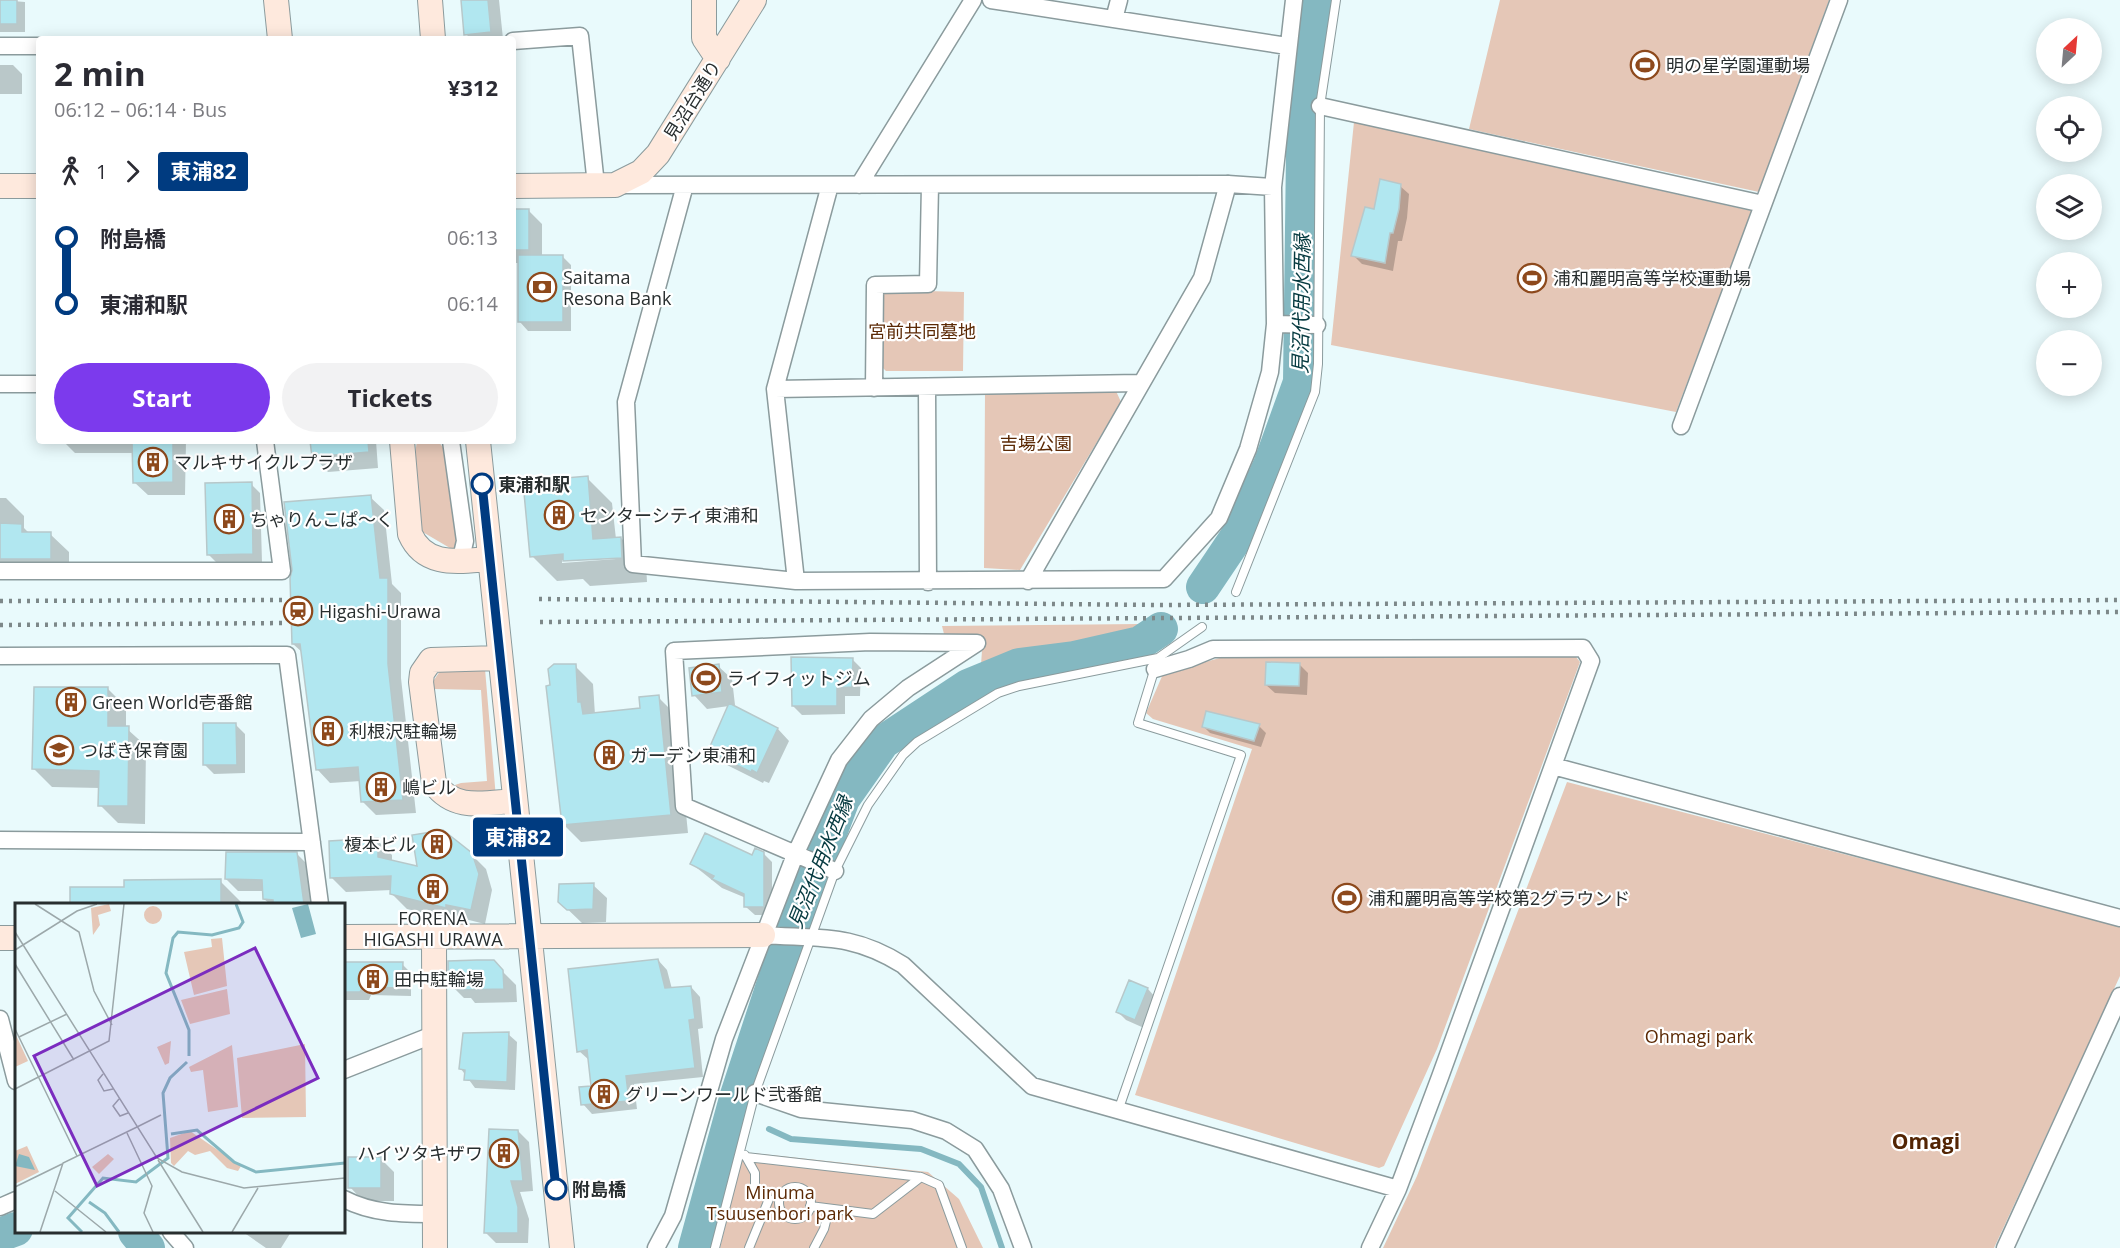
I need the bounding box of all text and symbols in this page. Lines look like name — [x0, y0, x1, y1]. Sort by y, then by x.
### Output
north arrow — [2036, 18, 2102, 84]
map controls — [2036, 18, 2102, 396]
sports icon: 明の星学園運動場 — [1629, 49, 1661, 81]
text: 2 min — [54, 51, 146, 96]
place label: 明の星学園運動場 — [1666, 53, 1810, 77]
street label: 見沼台通り — [658, 55, 726, 145]
text: ¥312 — [448, 72, 498, 102]
text: 06:12 – 06:14 · Bus — [54, 96, 227, 123]
button: locate — [2036, 96, 2102, 162]
icon: walk — [54, 155, 87, 188]
icon: forward — [116, 155, 149, 188]
text: 東浦82 — [170, 157, 236, 185]
text: 1 — [96, 158, 107, 185]
button: layers — [2036, 174, 2102, 240]
text: 附島橋 — [100, 223, 166, 253]
text: 06:13 — [447, 224, 498, 251]
water label: 見沼代用水西縁 — [1286, 232, 1316, 374]
button: + — [2036, 252, 2102, 318]
sports icon: 浦和麗明高等学校運動場 — [1516, 262, 1548, 294]
place label: Saitama Resona Bank — [563, 265, 672, 310]
place label: 浦和麗明高等学校運動場 — [1553, 266, 1751, 290]
bank icon: Saitama Resona Bank — [526, 271, 558, 303]
text: 東浦和駅 — [100, 289, 188, 319]
text: 06:14 — [447, 290, 498, 317]
park label: 宮前共同墓地 — [868, 319, 976, 343]
button: − — [2036, 330, 2102, 396]
button: Start — [54, 363, 270, 432]
button: Tickets — [282, 363, 498, 432]
park label: 吉場公園 — [1000, 431, 1072, 455]
building icon: マルキサイクルプラザ — [137, 446, 169, 478]
place label: マルキサイクルプラザ — [174, 450, 353, 474]
place label: 東浦和駅 — [498, 472, 570, 496]
marker: 東浦和駅 — [471, 473, 493, 495]
building icon: センターシティ東浦和 — [543, 499, 575, 531]
building icon: ちゃりんこぱ～く — [213, 503, 245, 535]
place label: センターシティ東浦和 — [580, 503, 759, 527]
place label: ちゃりんこぱ～く — [250, 507, 394, 531]
station icon: Higashi-Urawa — [282, 595, 314, 627]
place label: Higashi-Urawa — [319, 599, 441, 623]
sports icon: ライフィットジム — [690, 662, 722, 694]
place label: ライフィットジム — [727, 666, 871, 690]
building icon: Green World壱番館 — [55, 686, 87, 718]
place label: Green World壱番館 — [92, 690, 253, 714]
building icon: 利根沢駐輪場 — [312, 715, 344, 747]
place label: 利根沢駐輪場 — [349, 719, 457, 743]
school or university icon: つばき保育園 — [43, 734, 75, 766]
place label: つばき保育園 — [80, 738, 188, 762]
building icon: ガーデン東浦和 — [593, 739, 625, 771]
place label: ガーデン東浦和 — [630, 743, 756, 767]
building icon: 嶋ビル — [365, 771, 397, 803]
place label: 嶋ビル — [402, 775, 456, 799]
water label: 見沼代用水西縁 — [781, 790, 859, 932]
line badge: 東浦82 — [476, 818, 560, 856]
text: 東浦82 — [485, 823, 551, 851]
building icon: 榎本ビル — [421, 828, 453, 860]
place label: 榎本ビル — [344, 832, 416, 856]
building icon: FORENA HIGASHI URAWA — [417, 873, 449, 905]
sports icon: 浦和麗明高等学校第2グラウンド — [1331, 882, 1363, 914]
place label: 浦和麗明高等学校第2グラウンド — [1368, 886, 1630, 910]
inset map — [15, 903, 345, 1233]
place label: FORENA HIGASHI URAWA — [363, 906, 503, 951]
building icon: 田中駐輪場 — [357, 963, 389, 995]
place label: 田中駐輪場 — [394, 967, 484, 991]
park label: Ohmagi park — [1645, 1024, 1754, 1048]
building icon: グリーンワールド弐番館 — [588, 1078, 620, 1110]
place label: グリーンワールド弐番館 — [625, 1082, 822, 1106]
district label: Omagi — [1892, 1127, 1960, 1155]
building icon: ハイツタキザワ — [488, 1137, 520, 1169]
place label: ハイツタキザワ — [357, 1141, 483, 1165]
place label: 附島橋 — [572, 1177, 626, 1201]
marker: 附島橋 — [545, 1178, 567, 1200]
park label: Minuma Tsuusenbori park — [707, 1180, 854, 1225]

